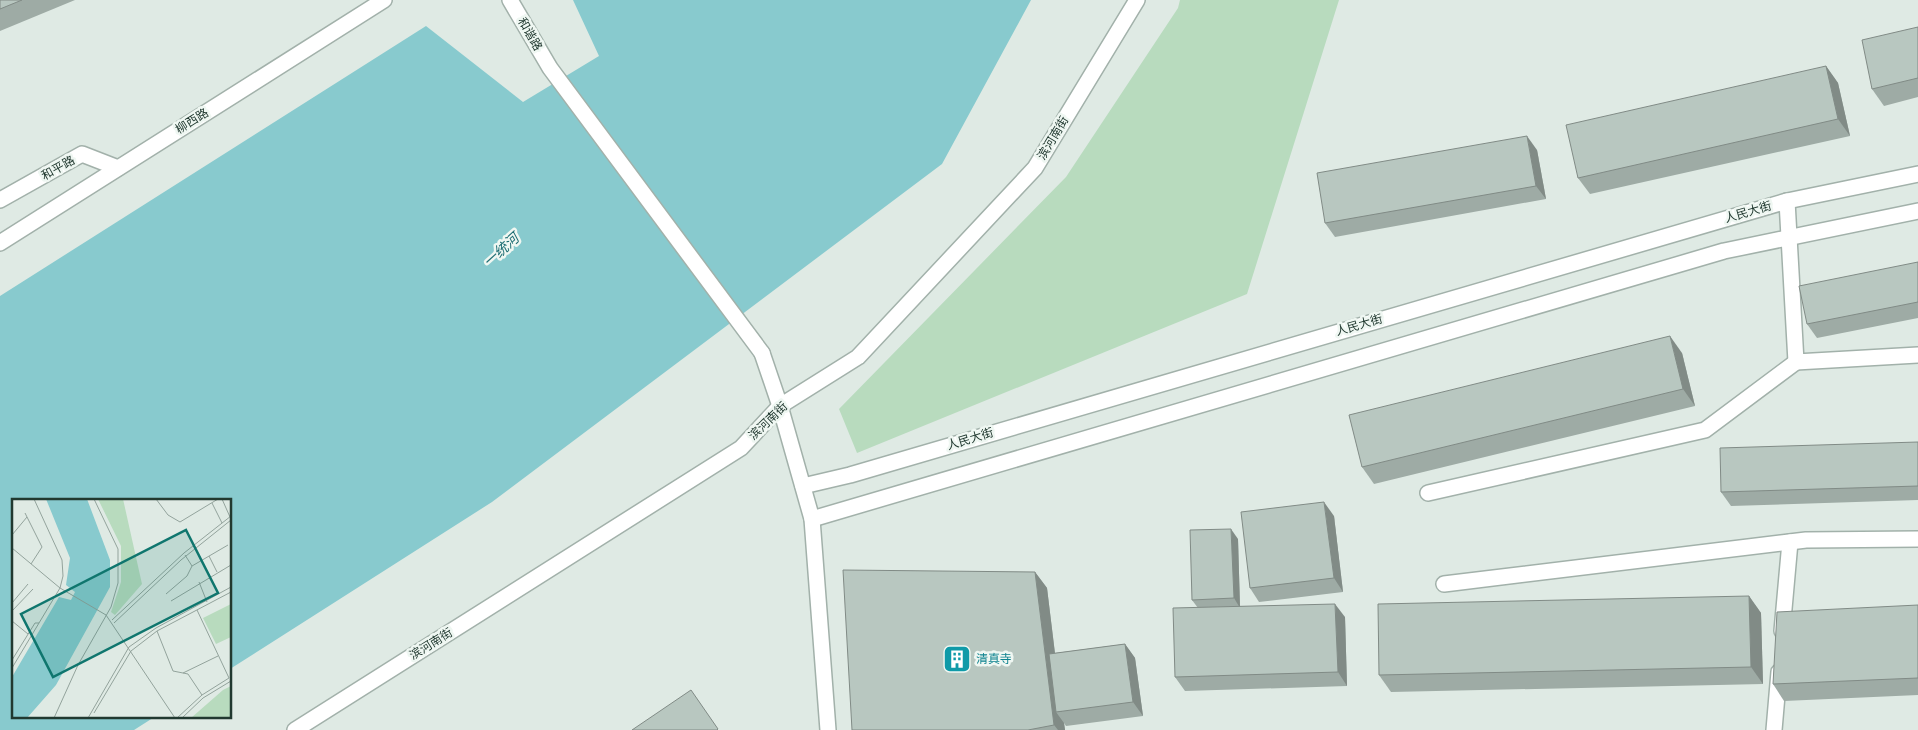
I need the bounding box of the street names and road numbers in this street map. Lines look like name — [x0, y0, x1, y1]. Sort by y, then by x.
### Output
street label: 和谐路 — [515, 14, 546, 53]
street label: 柳西路 — [172, 105, 211, 136]
street label: 滨河南街 — [1034, 113, 1071, 162]
street label: 和平路 — [38, 152, 77, 183]
street label: 人民大街 — [1723, 198, 1773, 225]
street label: 人民大街 — [1334, 311, 1384, 338]
street label: 滨河南街 — [745, 399, 790, 443]
street label: 人民大街 — [945, 424, 995, 453]
street label: 滨河南街 — [406, 624, 455, 663]

